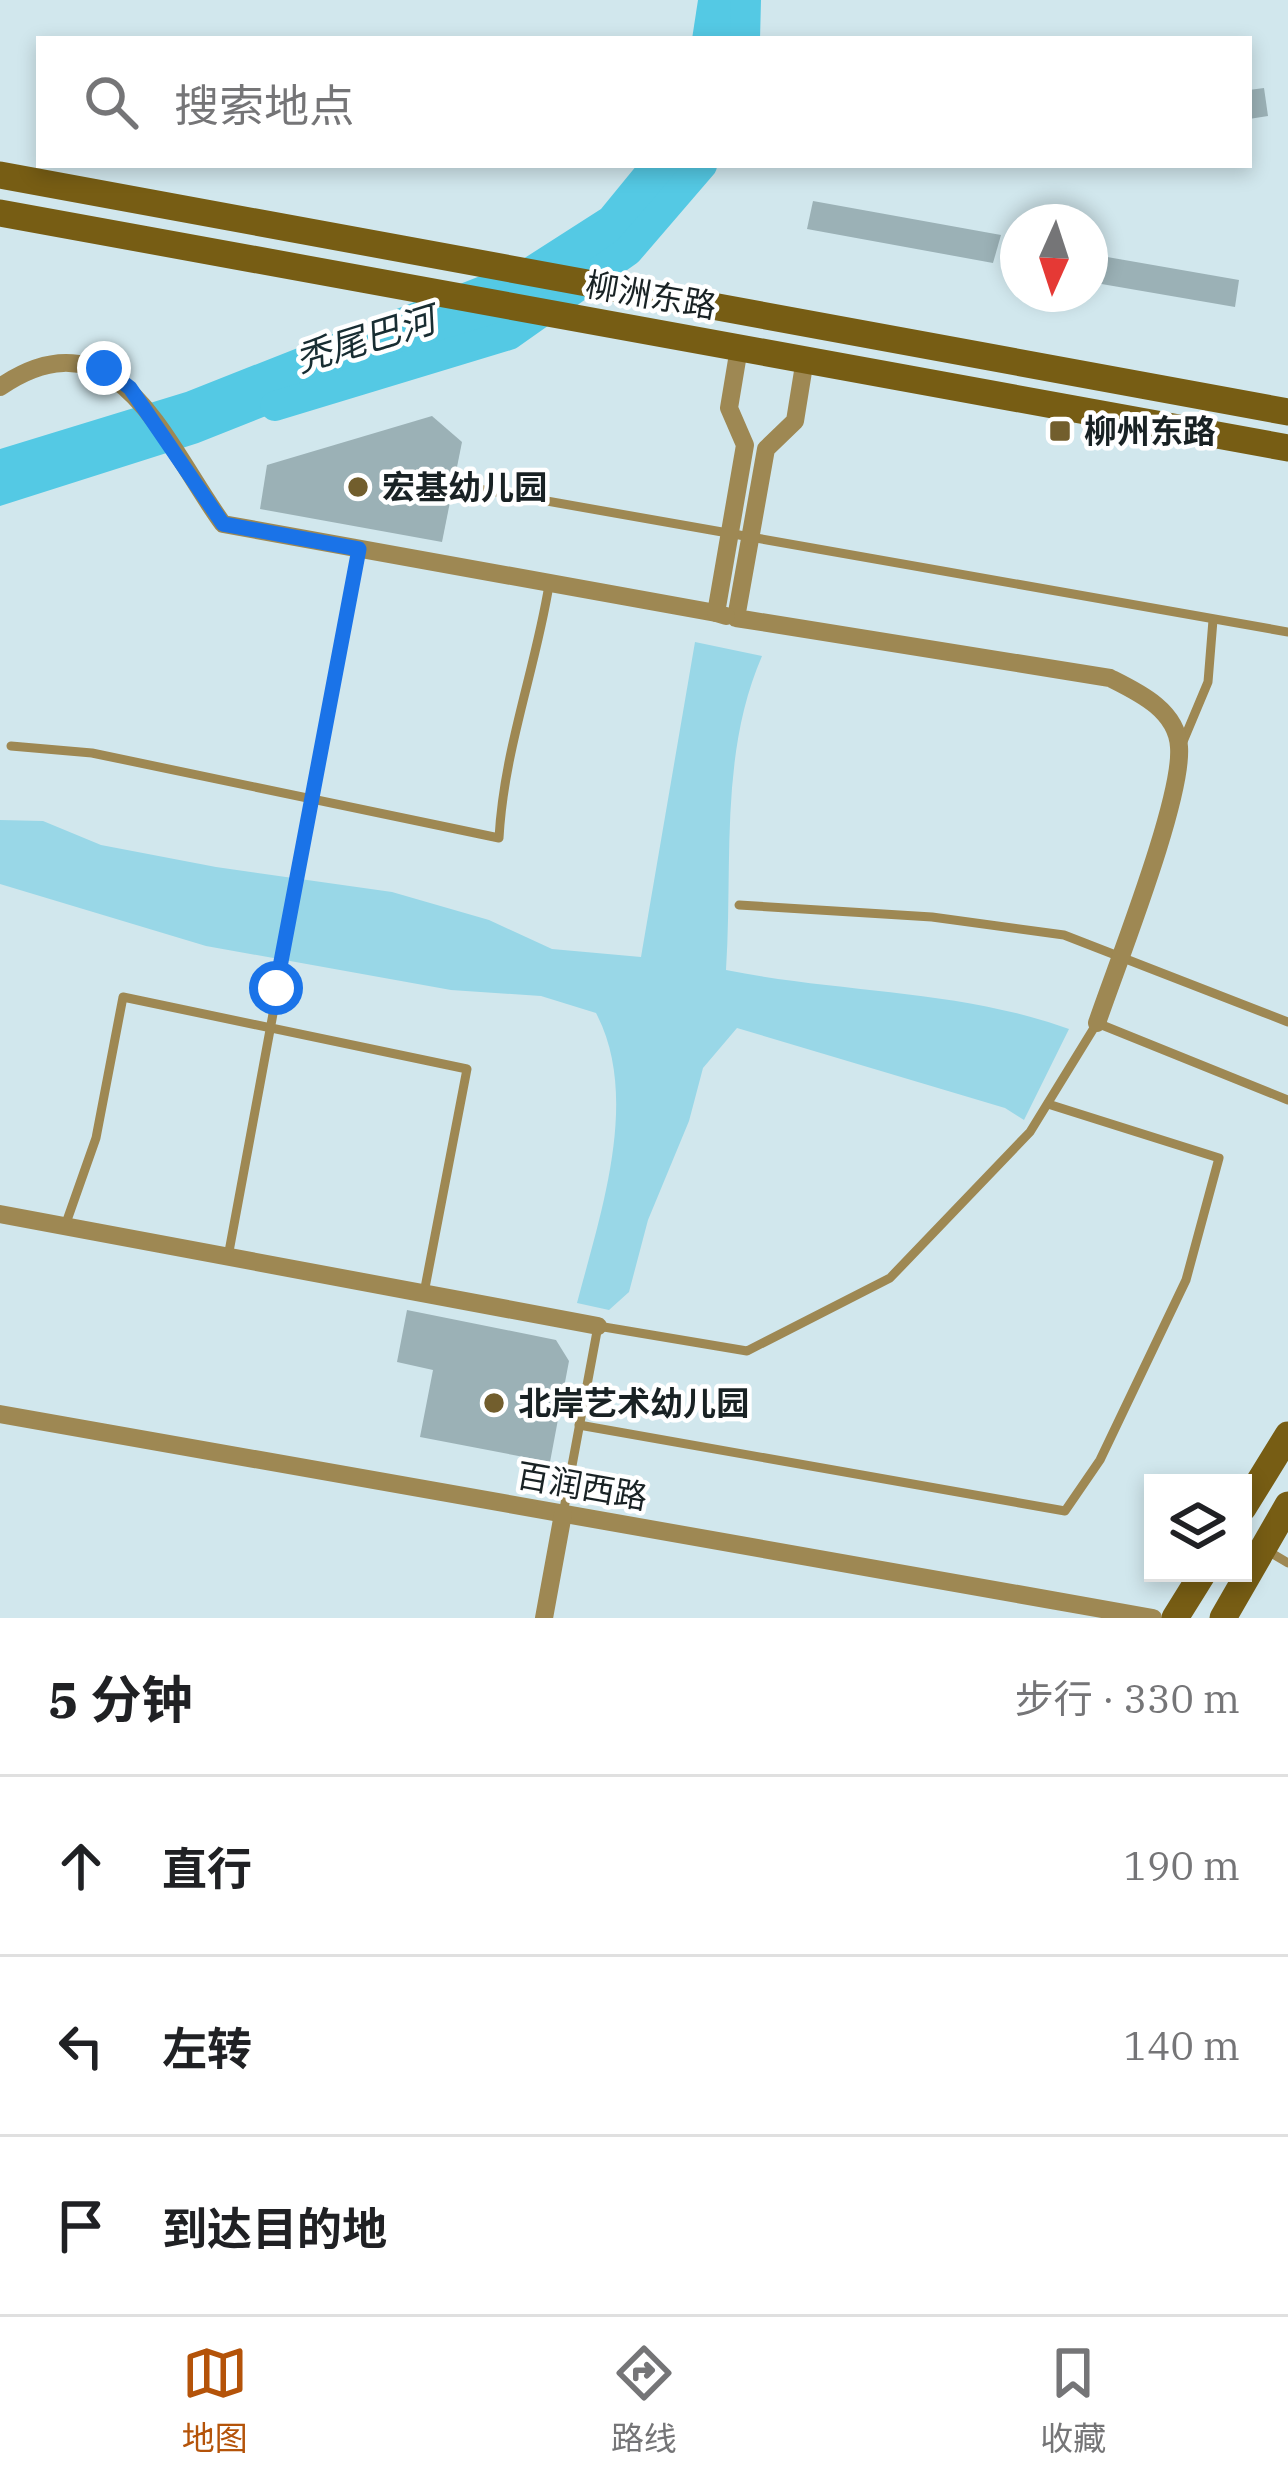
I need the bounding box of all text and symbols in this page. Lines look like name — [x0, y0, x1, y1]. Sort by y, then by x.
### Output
search box — [36, 36, 1252, 168]
icon: search — [78, 69, 144, 135]
text: 搜索地点 — [174, 76, 354, 134]
north arrow — [1000, 204, 1108, 312]
street label: 柳洲东路 — [582, 262, 720, 327]
water label: 秃尾巴河 — [289, 293, 446, 382]
route end — [77, 341, 131, 395]
place label: 柳州东路 — [1084, 409, 1216, 452]
marker: 柳州东路 — [1047, 418, 1073, 444]
place label: 宏基幼儿园 — [382, 465, 547, 508]
marker: 宏基幼儿园 — [345, 474, 371, 500]
route start — [249, 961, 303, 1015]
place label: 北岸艺术幼儿园 — [518, 1381, 749, 1424]
marker: 北岸艺术幼儿园 — [481, 1390, 507, 1416]
street label: 百润西路 — [513, 1453, 651, 1518]
map controls — [1144, 1474, 1252, 1582]
button: layers — [1144, 1474, 1252, 1582]
text: 5 分钟 — [48, 1666, 192, 1732]
text: 步行 · 330 m — [1015, 1673, 1240, 1724]
icon: ahead — [48, 1833, 114, 1899]
text: 直行 — [162, 1839, 252, 1897]
text: 190 m — [1124, 1840, 1240, 1891]
icon: left — [48, 2013, 114, 2079]
text: 左转 — [162, 2019, 252, 2077]
text: 140 m — [1124, 2020, 1240, 2071]
icon: arrive — [48, 2193, 114, 2259]
text: 到达目的地 — [162, 2199, 387, 2257]
tab: 地图 — [182, 2340, 248, 2460]
tab: 路线 — [611, 2340, 677, 2460]
tab: 收藏 — [1040, 2340, 1106, 2460]

